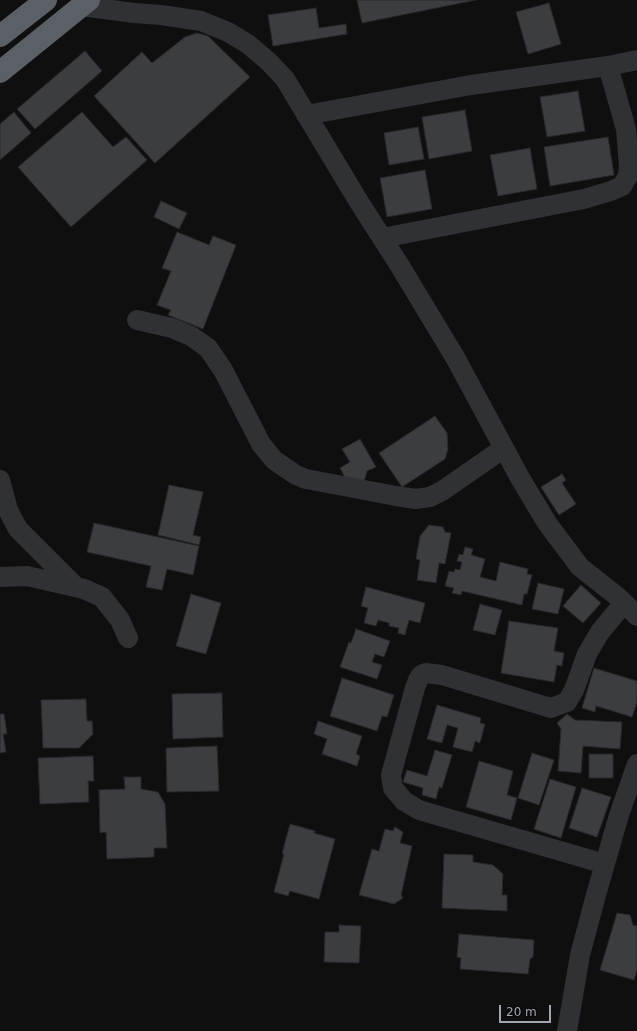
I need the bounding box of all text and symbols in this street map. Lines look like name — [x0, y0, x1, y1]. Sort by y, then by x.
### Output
scale bar — [501, 997, 553, 1023]
text: 20 m — [506, 1005, 537, 1019]

